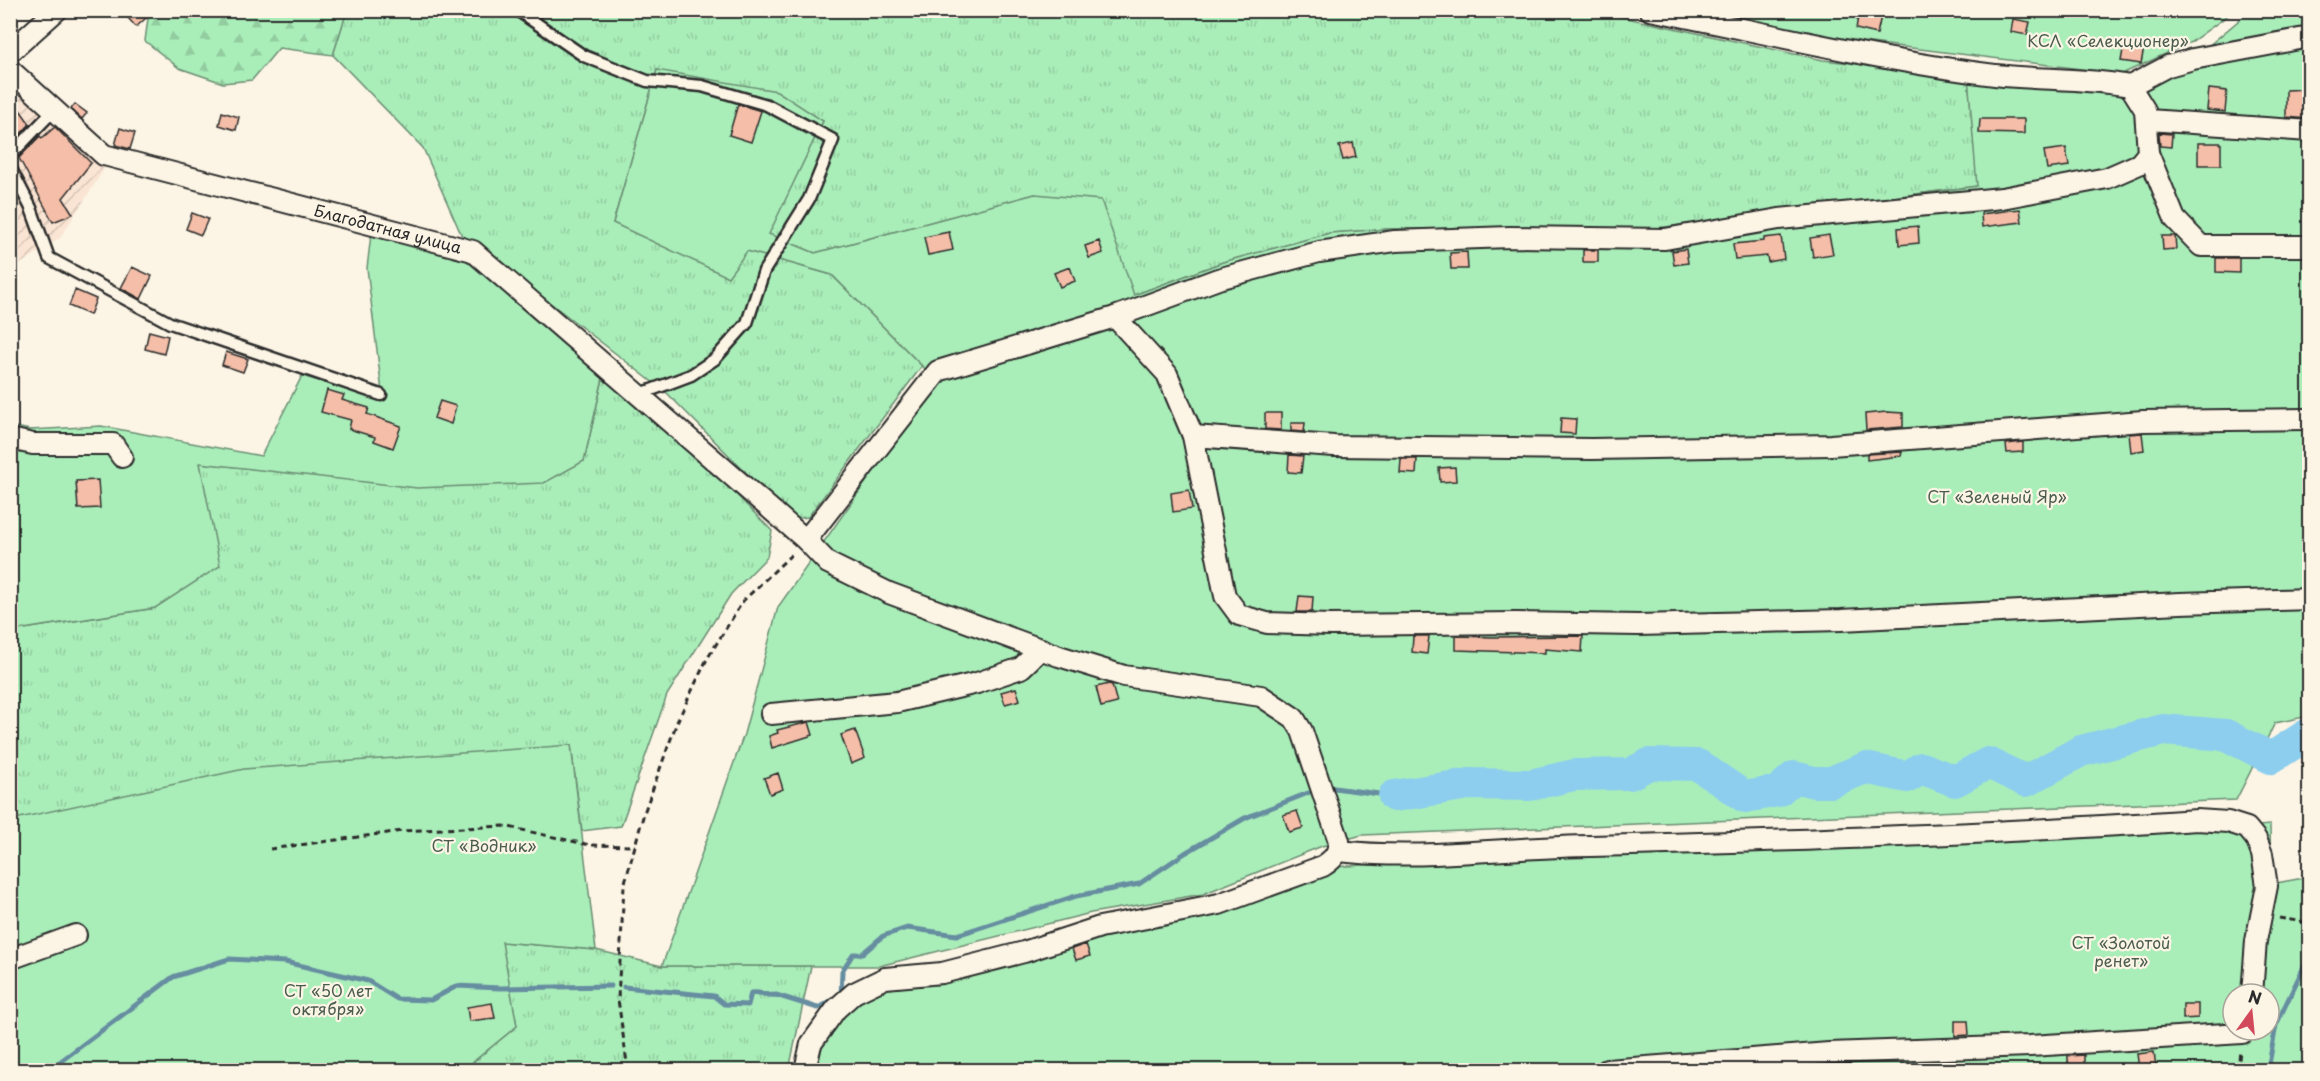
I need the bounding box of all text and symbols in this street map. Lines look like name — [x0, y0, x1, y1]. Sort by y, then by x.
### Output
park label: КСЛ «Селекционер» — [2027, 28, 2189, 52]
street label: Благодатная улица — [312, 197, 465, 259]
park label: СТ «Зеленый Яр» — [1927, 484, 2067, 508]
park label: СТ «Водник» — [432, 833, 536, 857]
park label: СТ «Золотой ренет» — [2072, 930, 2170, 972]
park label: СТ «50 лет октября» — [284, 978, 372, 1020]
north arrow — [2221, 982, 2281, 1042]
text: N — [2246, 983, 2264, 1010]

